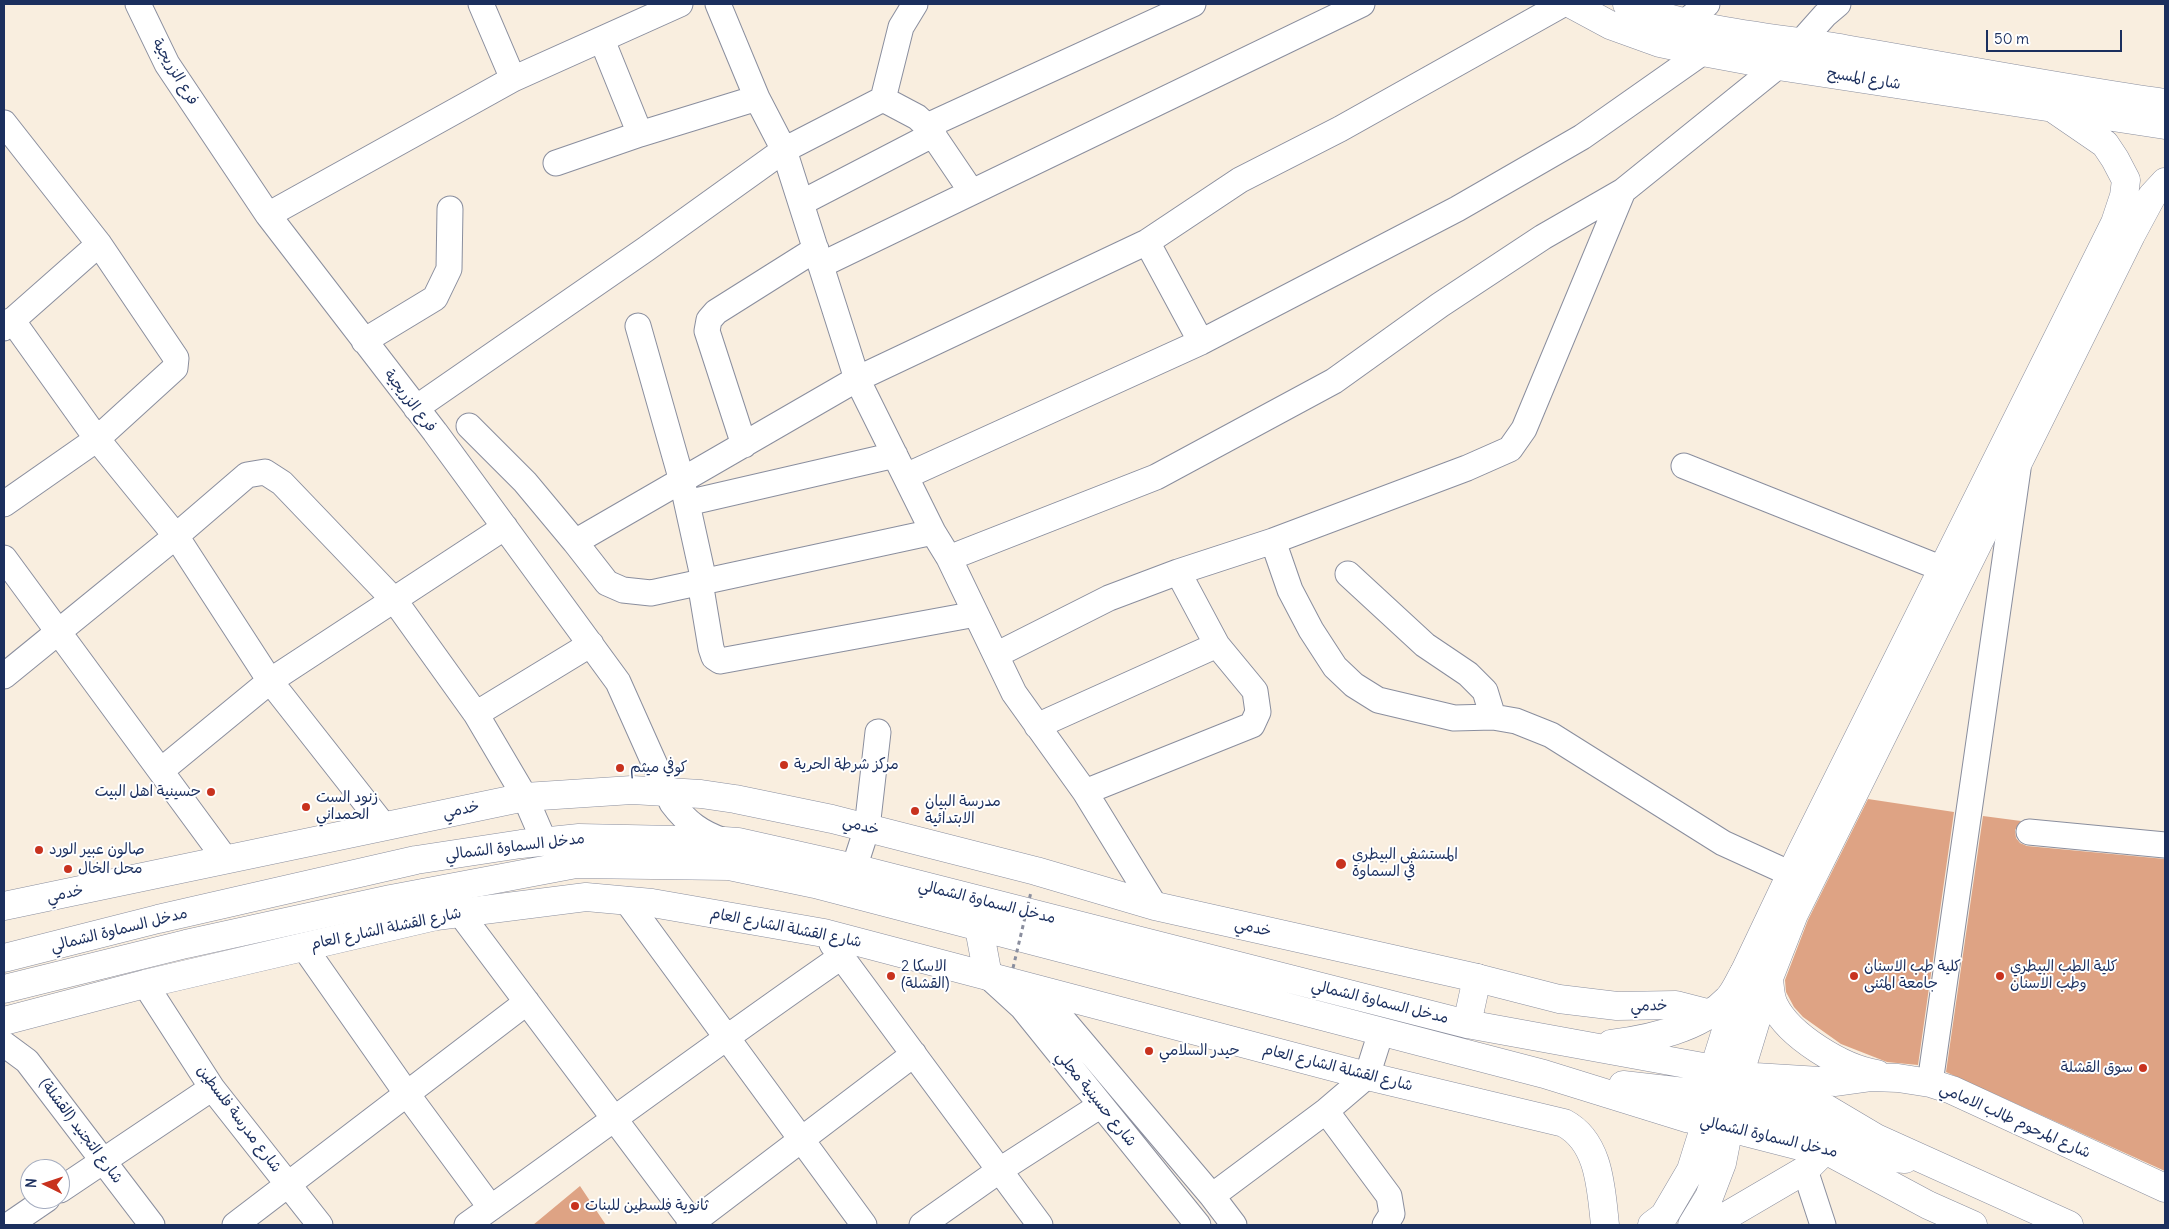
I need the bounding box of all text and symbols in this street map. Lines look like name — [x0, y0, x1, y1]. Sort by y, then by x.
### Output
scale bar — [1989, 20, 2125, 52]
text: 50 m — [1994, 29, 2029, 48]
street label: فرع الزريجية — [148, 35, 202, 109]
street label: شارع المسبح — [1826, 64, 1902, 94]
street label: فرع الزريجية — [380, 366, 440, 436]
place label: مركز شرطة الحرية — [794, 756, 899, 774]
place label: كوفي ميثم — [630, 759, 688, 777]
marker: مركز شرطة الحرية — [778, 759, 790, 771]
marker: كوفي ميثم — [614, 762, 626, 774]
place label: حسينية اهل البيت — [95, 783, 201, 801]
marker: حسينية اهل البيت — [205, 786, 217, 798]
place label: زنود الست الحمداني — [316, 789, 378, 824]
place label: مدرسة البيان الابتدائية — [925, 793, 1001, 828]
street label: خدمي — [441, 797, 481, 823]
marker: زنود الست الحمداني — [300, 801, 312, 813]
marker: مدرسة البيان الابتدائية — [909, 805, 921, 817]
street label: خدمي — [841, 813, 881, 839]
street label: مدخل السماوة الشمالي — [444, 830, 586, 864]
place label: صالون عبير الورد — [49, 841, 145, 859]
marker: صالون عبير الورد — [33, 844, 45, 856]
place label: المستشفى البيطري في السماوة — [1352, 846, 1458, 881]
marker: المستشفى البيطري في السماوة — [1334, 857, 1348, 871]
place label: محل الخال — [78, 860, 143, 878]
marker: محل الخال — [62, 863, 74, 875]
street label: مدخل السماوة الشمالي — [917, 876, 1057, 928]
street label: خدمي — [45, 881, 85, 907]
street label: مدخل السماوة الشمالي — [49, 904, 189, 956]
street label: شارع القشلة الشارع العام — [309, 904, 463, 954]
street label: شارع القشلة الشارع العام — [709, 904, 863, 952]
street label: خدمي — [1233, 915, 1273, 941]
place label: الاسكا 2 (القشلة) — [901, 958, 950, 993]
place label: كلية طب الاسنان جامعة المثنى — [1864, 958, 1961, 993]
place label: كلية الطب البيطري وطب الاسنان — [2010, 958, 2117, 993]
marker: الاسكا 2 (القشلة) — [885, 970, 897, 982]
marker: كلية طب الاسنان جامعة المثنى — [1848, 970, 1860, 982]
marker: كلية الطب البيطري وطب الاسنان — [1994, 970, 2006, 982]
street label: مدخل السماوة الشمالي — [1310, 976, 1450, 1028]
street label: خدمي — [1630, 997, 1668, 1015]
street label: شارع القشلة الشارع العام — [1261, 1041, 1415, 1095]
place label: حيدر السلامي — [1159, 1042, 1240, 1060]
marker: حيدر السلامي — [1143, 1045, 1155, 1057]
street label: شارع حسينية مجلي — [1052, 1048, 1140, 1150]
place label: سوق القشلة — [2061, 1059, 2133, 1077]
street label: شارع مدرسة فلسطين — [193, 1062, 285, 1176]
marker: سوق القشلة — [2137, 1062, 2149, 1074]
street label: شارع التجنيد (القشلة) — [36, 1075, 126, 1187]
street label: شارع المرحوم طالب الامامي — [1937, 1080, 2093, 1162]
street label: مدخل السماوة الشمالي — [1699, 1112, 1839, 1162]
north arrow — [20, 1159, 70, 1209]
text: N — [22, 1178, 40, 1188]
place label: ثانوية فلسطين للبنات — [585, 1197, 708, 1215]
marker: ثانوية فلسطين للبنات — [569, 1200, 581, 1212]

